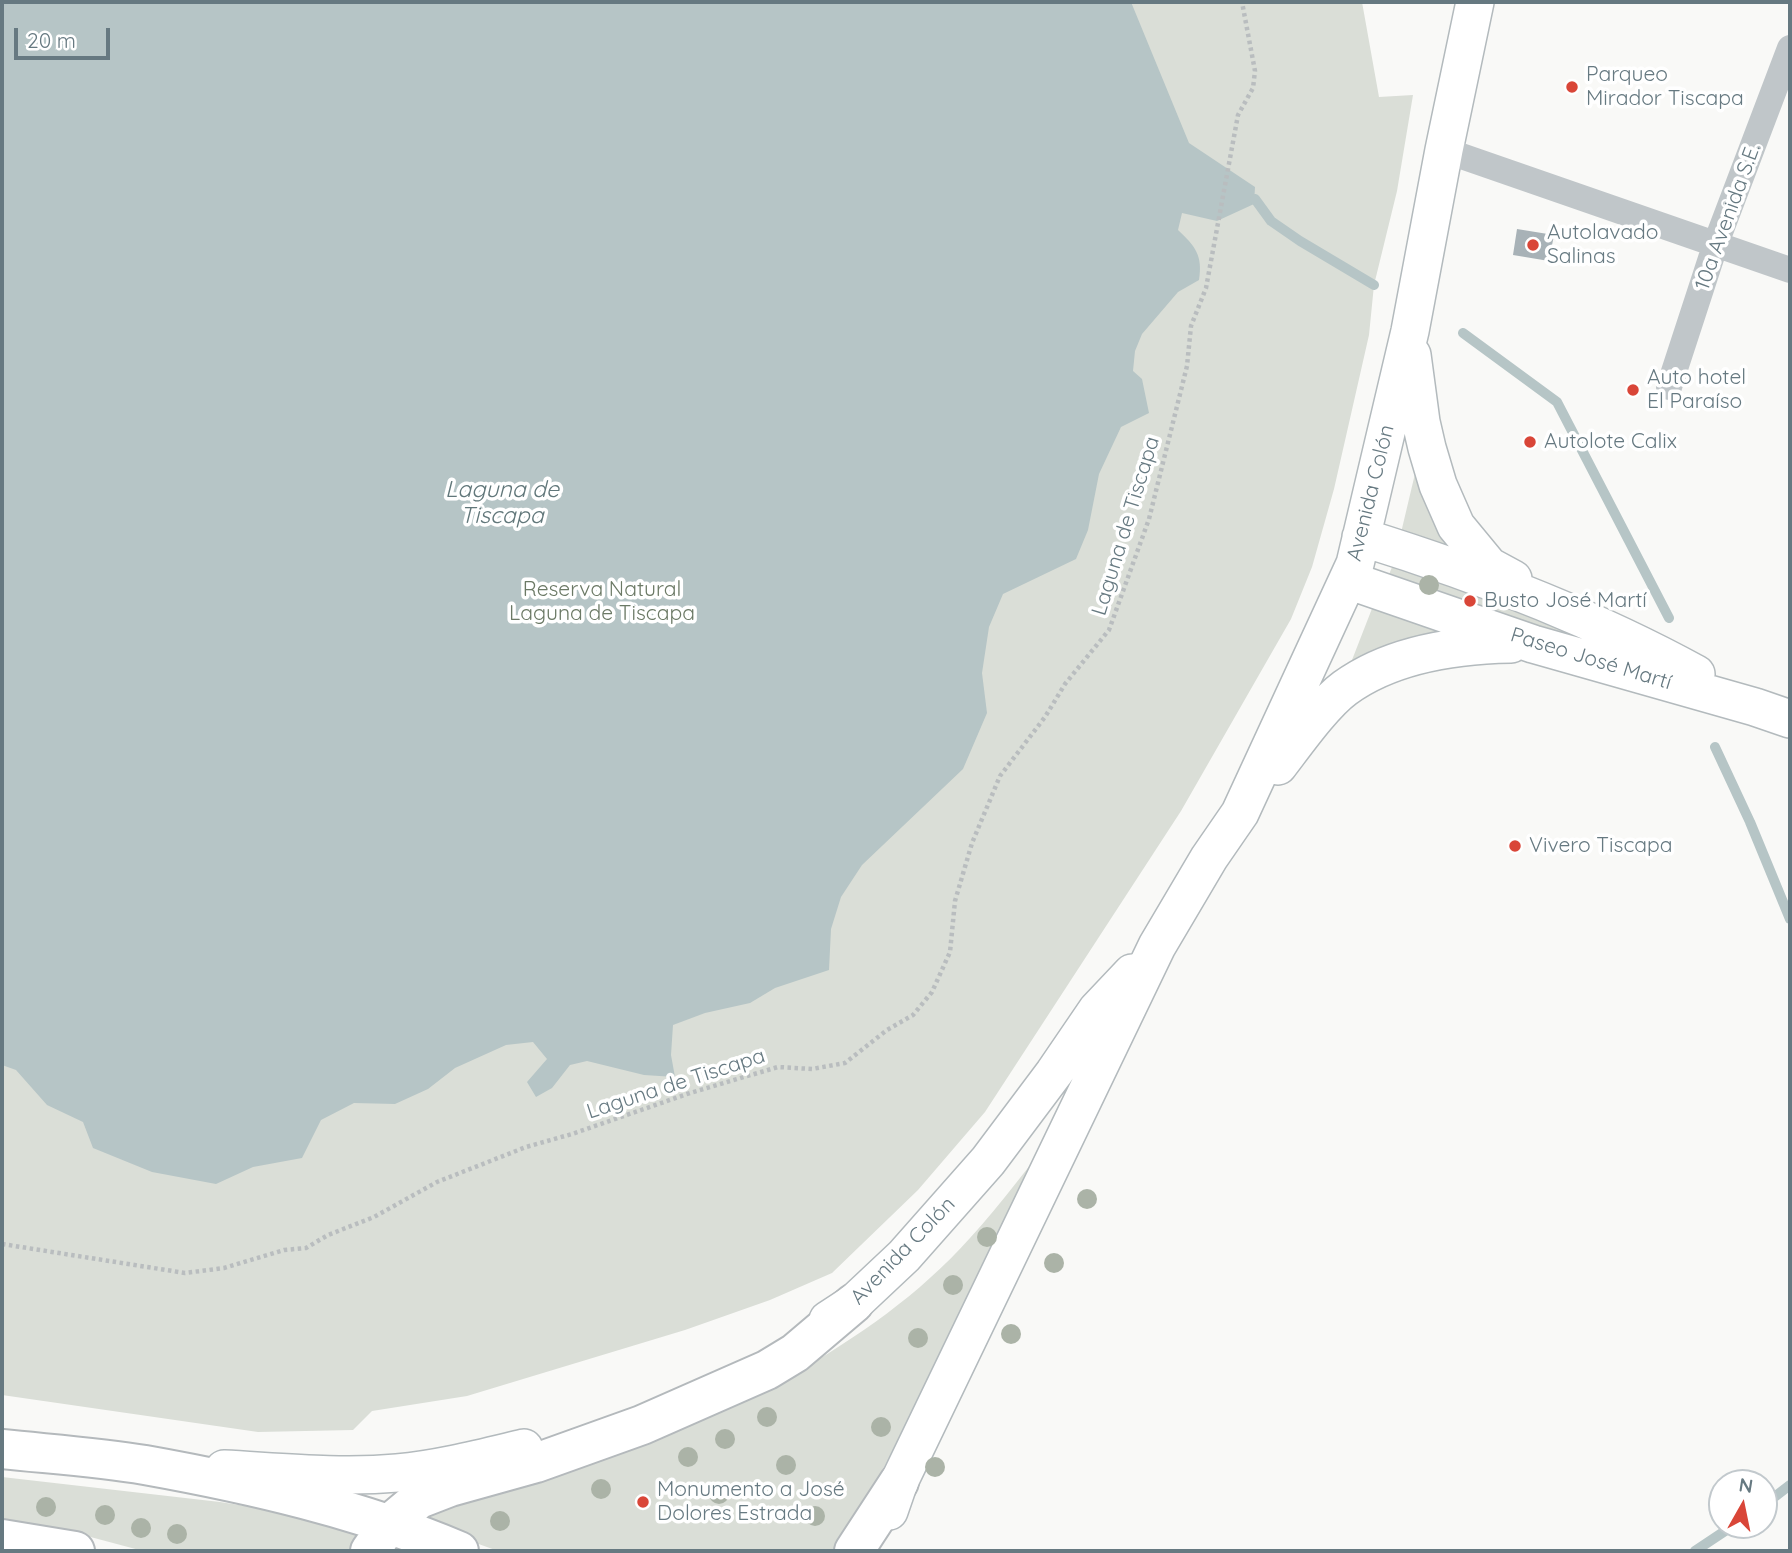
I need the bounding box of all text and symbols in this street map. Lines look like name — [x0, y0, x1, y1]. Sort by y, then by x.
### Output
scale bar — [18, 14, 114, 58]
text: 20 m — [27, 27, 76, 53]
place label: Parqueo Mirador Tiscapa — [1586, 62, 1744, 112]
marker: Parqueo Mirador Tiscapa — [1564, 79, 1580, 95]
street label: 10a Avenida S.E. — [1690, 140, 1766, 294]
place label: Autolavado Salinas — [1547, 220, 1659, 270]
marker: Autolavado Salinas — [1525, 237, 1541, 253]
place label: Auto hotel El Paraíso — [1647, 365, 1746, 415]
marker: Auto hotel El Paraíso — [1625, 382, 1641, 398]
street label: Avenida Colón — [1342, 422, 1400, 564]
place label: Autolote Calix — [1544, 429, 1677, 455]
street label: Laguna de Tiscapa — [1087, 433, 1165, 619]
marker: Autolote Calix — [1522, 434, 1538, 450]
water label: Laguna de Tiscapa — [445, 476, 559, 530]
park label: Reserva Natural Laguna de Tiscapa — [509, 577, 695, 627]
place label: Busto José Martí — [1484, 588, 1647, 614]
marker: Busto José Martí — [1462, 593, 1478, 609]
street label: Paseo José Martí — [1507, 623, 1675, 695]
place label: Vivero Tiscapa — [1529, 833, 1672, 859]
marker: Vivero Tiscapa — [1507, 838, 1523, 854]
street label: Laguna de Tiscapa — [584, 1043, 768, 1125]
street label: Avenida Colón — [845, 1192, 961, 1310]
north arrow — [1708, 1469, 1778, 1539]
text: N — [1737, 1472, 1755, 1498]
place label: Monumento a José Dolores Estrada — [657, 1477, 845, 1527]
marker: Monumento a José Dolores Estrada — [635, 1494, 651, 1510]

